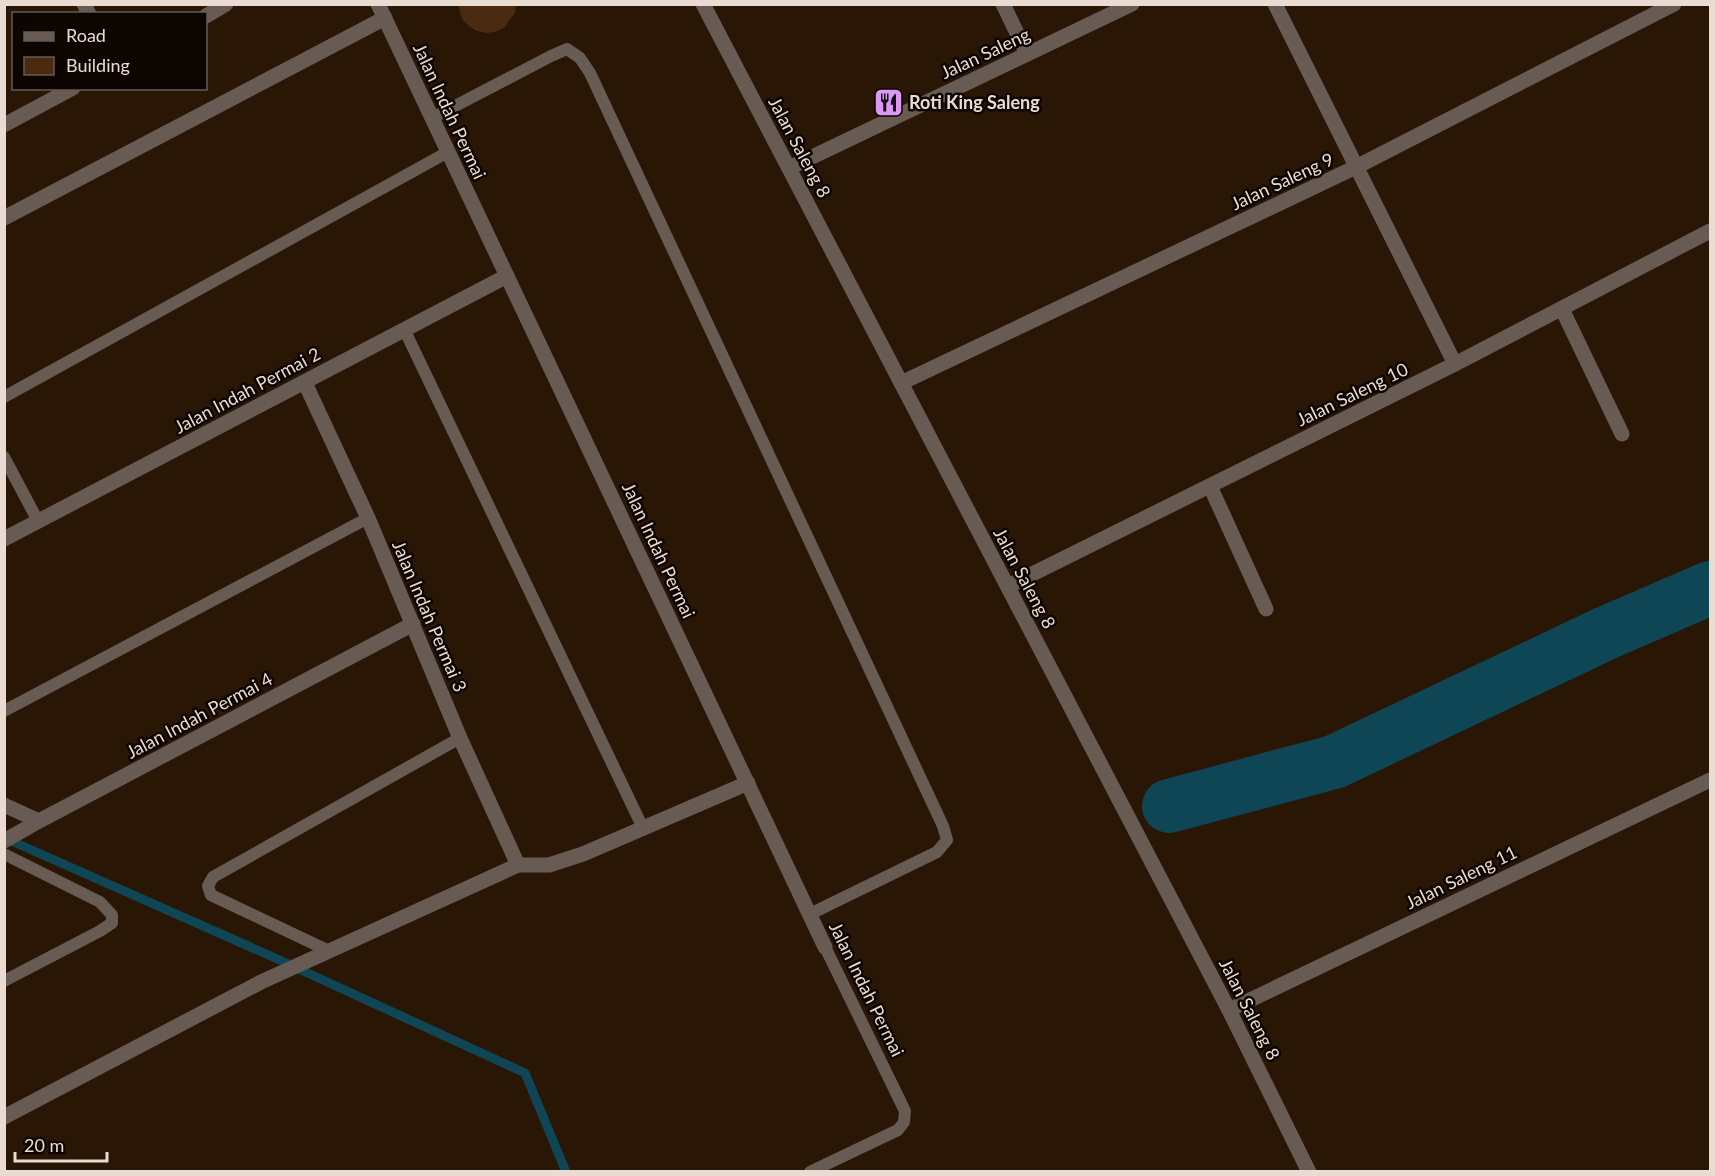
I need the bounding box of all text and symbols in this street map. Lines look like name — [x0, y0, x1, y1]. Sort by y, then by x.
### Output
legend — [12, 12, 207, 90]
street label: Jalan Saleng — [937, 23, 1033, 83]
text: Road — [66, 24, 106, 46]
street label: Jalan Indah Permai — [409, 40, 491, 182]
text: Building — [66, 54, 130, 76]
restaurant icon: Roti King Saleng — [872, 86, 904, 118]
place label: Roti King Saleng — [909, 91, 1040, 113]
street label: Jalan Saleng 8 — [764, 93, 836, 201]
street label: Jalan Saleng 9 — [1227, 148, 1337, 214]
street label: Jalan Indah Permai 2 — [170, 342, 324, 438]
street label: Jalan Saleng 10 — [1293, 358, 1411, 430]
street label: Jalan Indah Permai — [618, 479, 700, 621]
street label: Jalan Saleng 8 — [989, 524, 1061, 632]
street label: Jalan Indah Permai 3 — [388, 537, 472, 695]
street label: Jalan Indah Permai 4 — [122, 667, 276, 763]
street label: Jalan Saleng 11 — [1402, 841, 1520, 913]
street label: Jalan Indah Permai — [825, 918, 909, 1060]
street label: Jalan Saleng 8 — [1215, 955, 1285, 1063]
scale bar — [15, 1125, 106, 1163]
text: 20 m — [24, 1134, 64, 1156]

